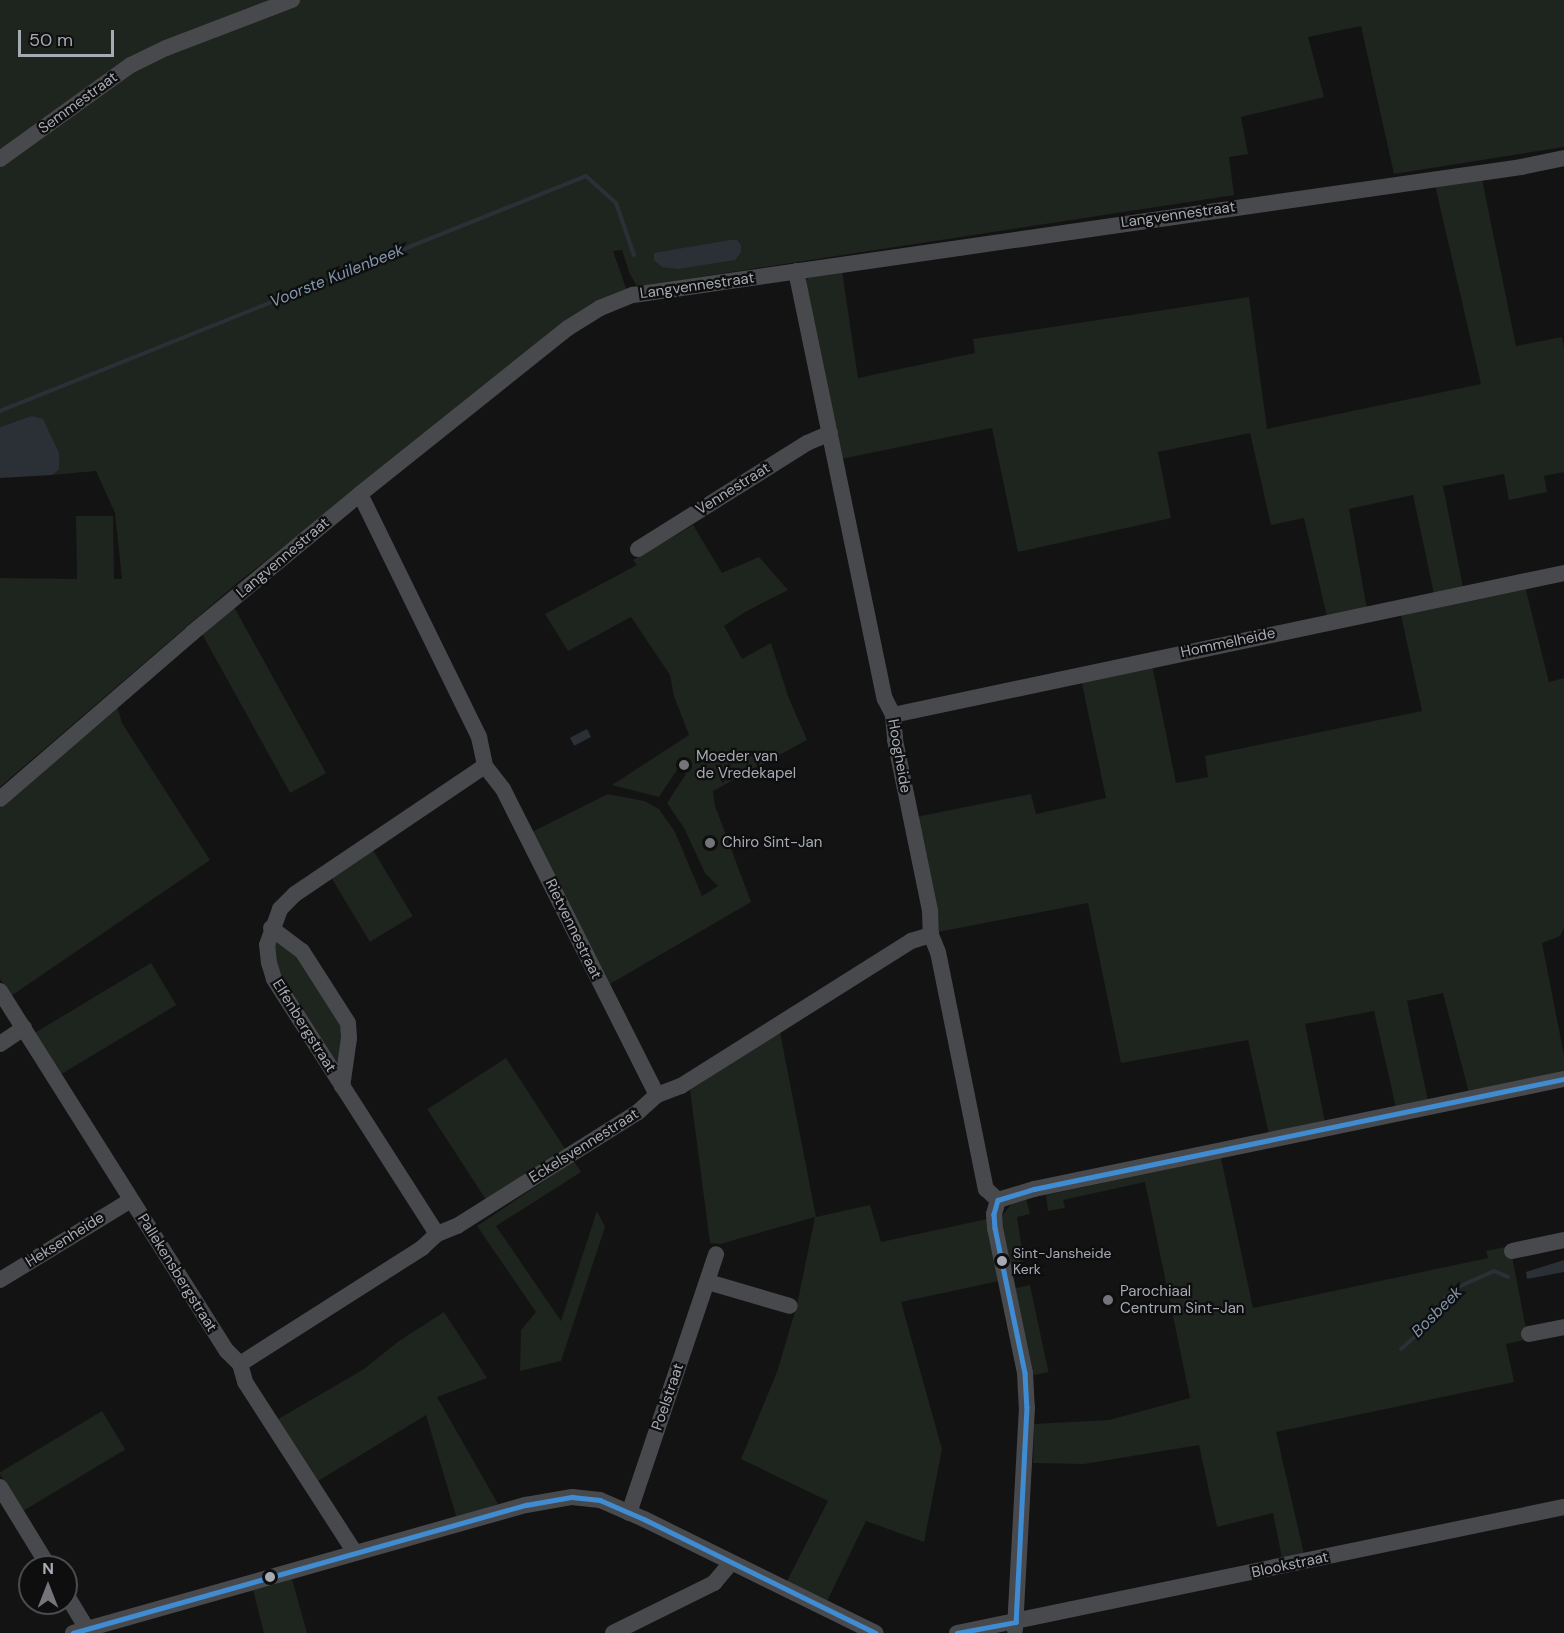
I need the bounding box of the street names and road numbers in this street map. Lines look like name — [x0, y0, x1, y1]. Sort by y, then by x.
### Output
street label: Semmestraat — [35, 68, 121, 138]
street label: Langvennestraat — [1120, 198, 1236, 232]
street label: Langvennestraat — [639, 269, 755, 303]
street label: Vennestraat — [693, 459, 773, 519]
street label: Langvennestraat — [233, 514, 333, 602]
street label: Hommelheide — [1179, 624, 1277, 662]
street label: Hoogheide — [884, 718, 914, 794]
street label: Rietvennestraat — [541, 876, 605, 982]
street label: Elfenbergstraat — [268, 976, 340, 1076]
street label: Eckelsvennestraat — [526, 1105, 642, 1187]
street label: Heksenheide — [22, 1209, 108, 1271]
street label: Pallekensbergstraat — [133, 1211, 221, 1335]
street label: Poelstraat — [648, 1361, 688, 1433]
street label: Blookstraat — [1250, 1548, 1330, 1582]

